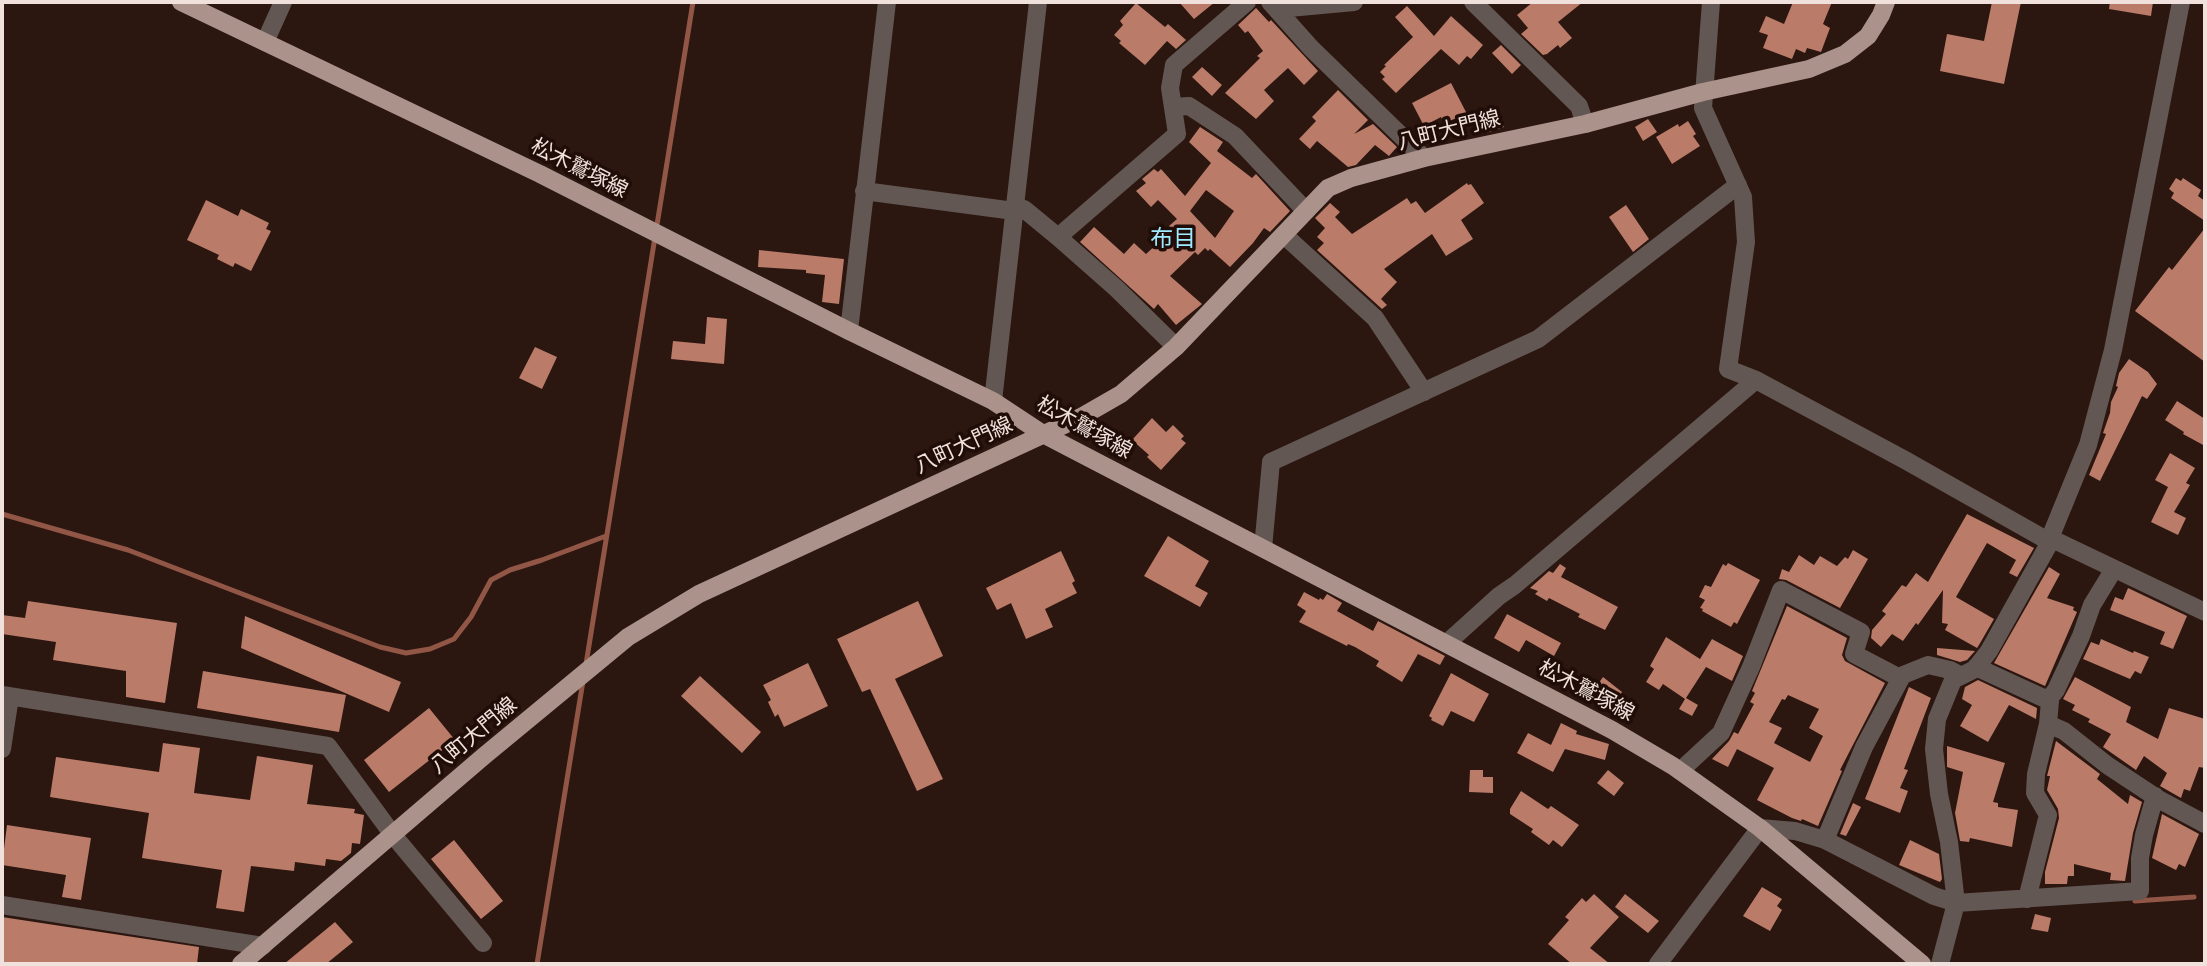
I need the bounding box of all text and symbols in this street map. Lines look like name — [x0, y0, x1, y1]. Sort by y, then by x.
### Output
street label: 八町大門線 — [1395, 106, 1503, 156]
street label: 松木鷲塚線 — [527, 134, 631, 204]
district label: 布目 — [1150, 226, 1196, 254]
street label: 松木鷲塚線 — [1032, 392, 1136, 464]
street label: 八町大門線 — [911, 412, 1017, 480]
street label: 松木鷲塚線 — [1534, 655, 1638, 727]
street label: 八町大門線 — [426, 693, 522, 779]

